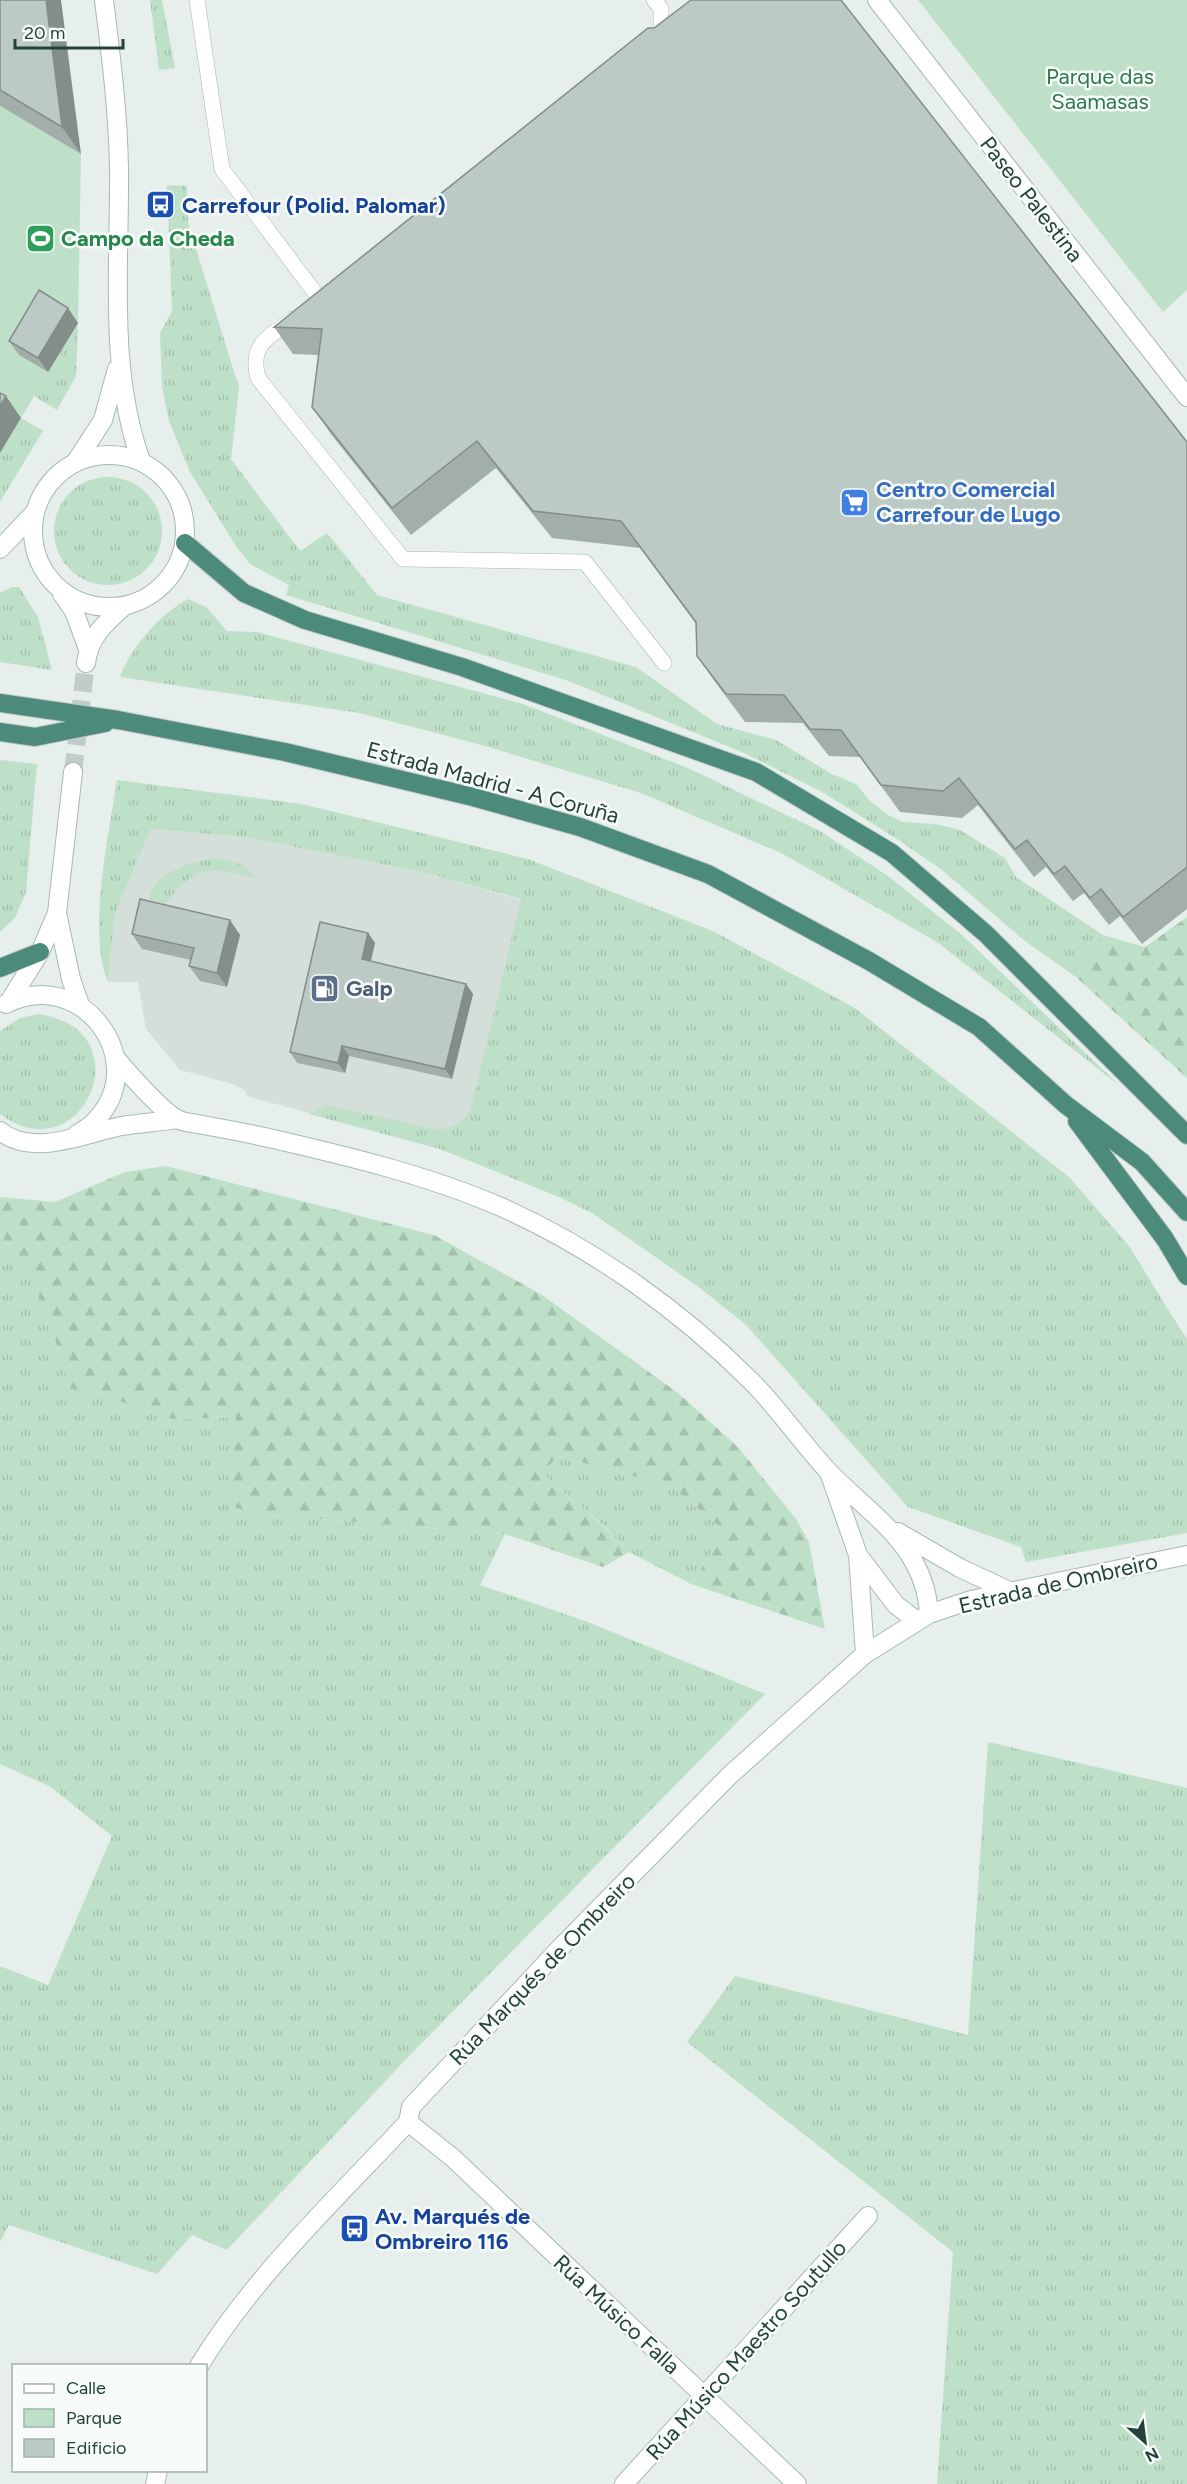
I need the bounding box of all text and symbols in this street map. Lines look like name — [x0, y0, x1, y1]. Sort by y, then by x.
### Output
scale bar — [15, 12, 123, 50]
text: 20 m — [24, 22, 65, 44]
park label: Parque das Saamasas — [1046, 63, 1154, 115]
street label: Paseo Palestina — [974, 131, 1089, 267]
bus stop icon: Carrefour (Polid. Palomar) — [145, 189, 177, 221]
place label: Carrefour (Polid. Palomar) — [182, 192, 446, 219]
sports icon: Campo da Cheda — [24, 222, 56, 254]
place label: Campo da Cheda — [61, 225, 235, 252]
place label: Centro Comercial Carrefour de Lugo — [876, 476, 1061, 528]
supermarket icon: Centro Comercial Carrefour de Lugo — [839, 486, 871, 518]
street label: Estrada Madrid - A Coruña — [364, 736, 622, 829]
fuel station icon: Galp — [309, 972, 341, 1004]
place label: Galp — [346, 975, 393, 1002]
street label: Estrada de Ombreiro — [956, 1547, 1160, 1620]
street label: Rúa Marqués de Ombreiro — [444, 1868, 641, 2071]
place label: Av. Marqués de Ombreiro 116 — [375, 2203, 530, 2255]
bus stop icon: Av. Marqués de Ombreiro 116 — [338, 2213, 370, 2245]
street label: Rúa Músico Maestro Soutullo — [640, 2235, 852, 2466]
street label: Rúa Músico Falla — [548, 2249, 685, 2380]
legend — [12, 2364, 207, 2472]
text: Calle — [66, 2377, 106, 2399]
text: Parque — [66, 2407, 122, 2429]
north arrow — [1115, 2412, 1175, 2472]
text: Edificio — [66, 2437, 127, 2459]
text: N — [1142, 2444, 1162, 2466]

